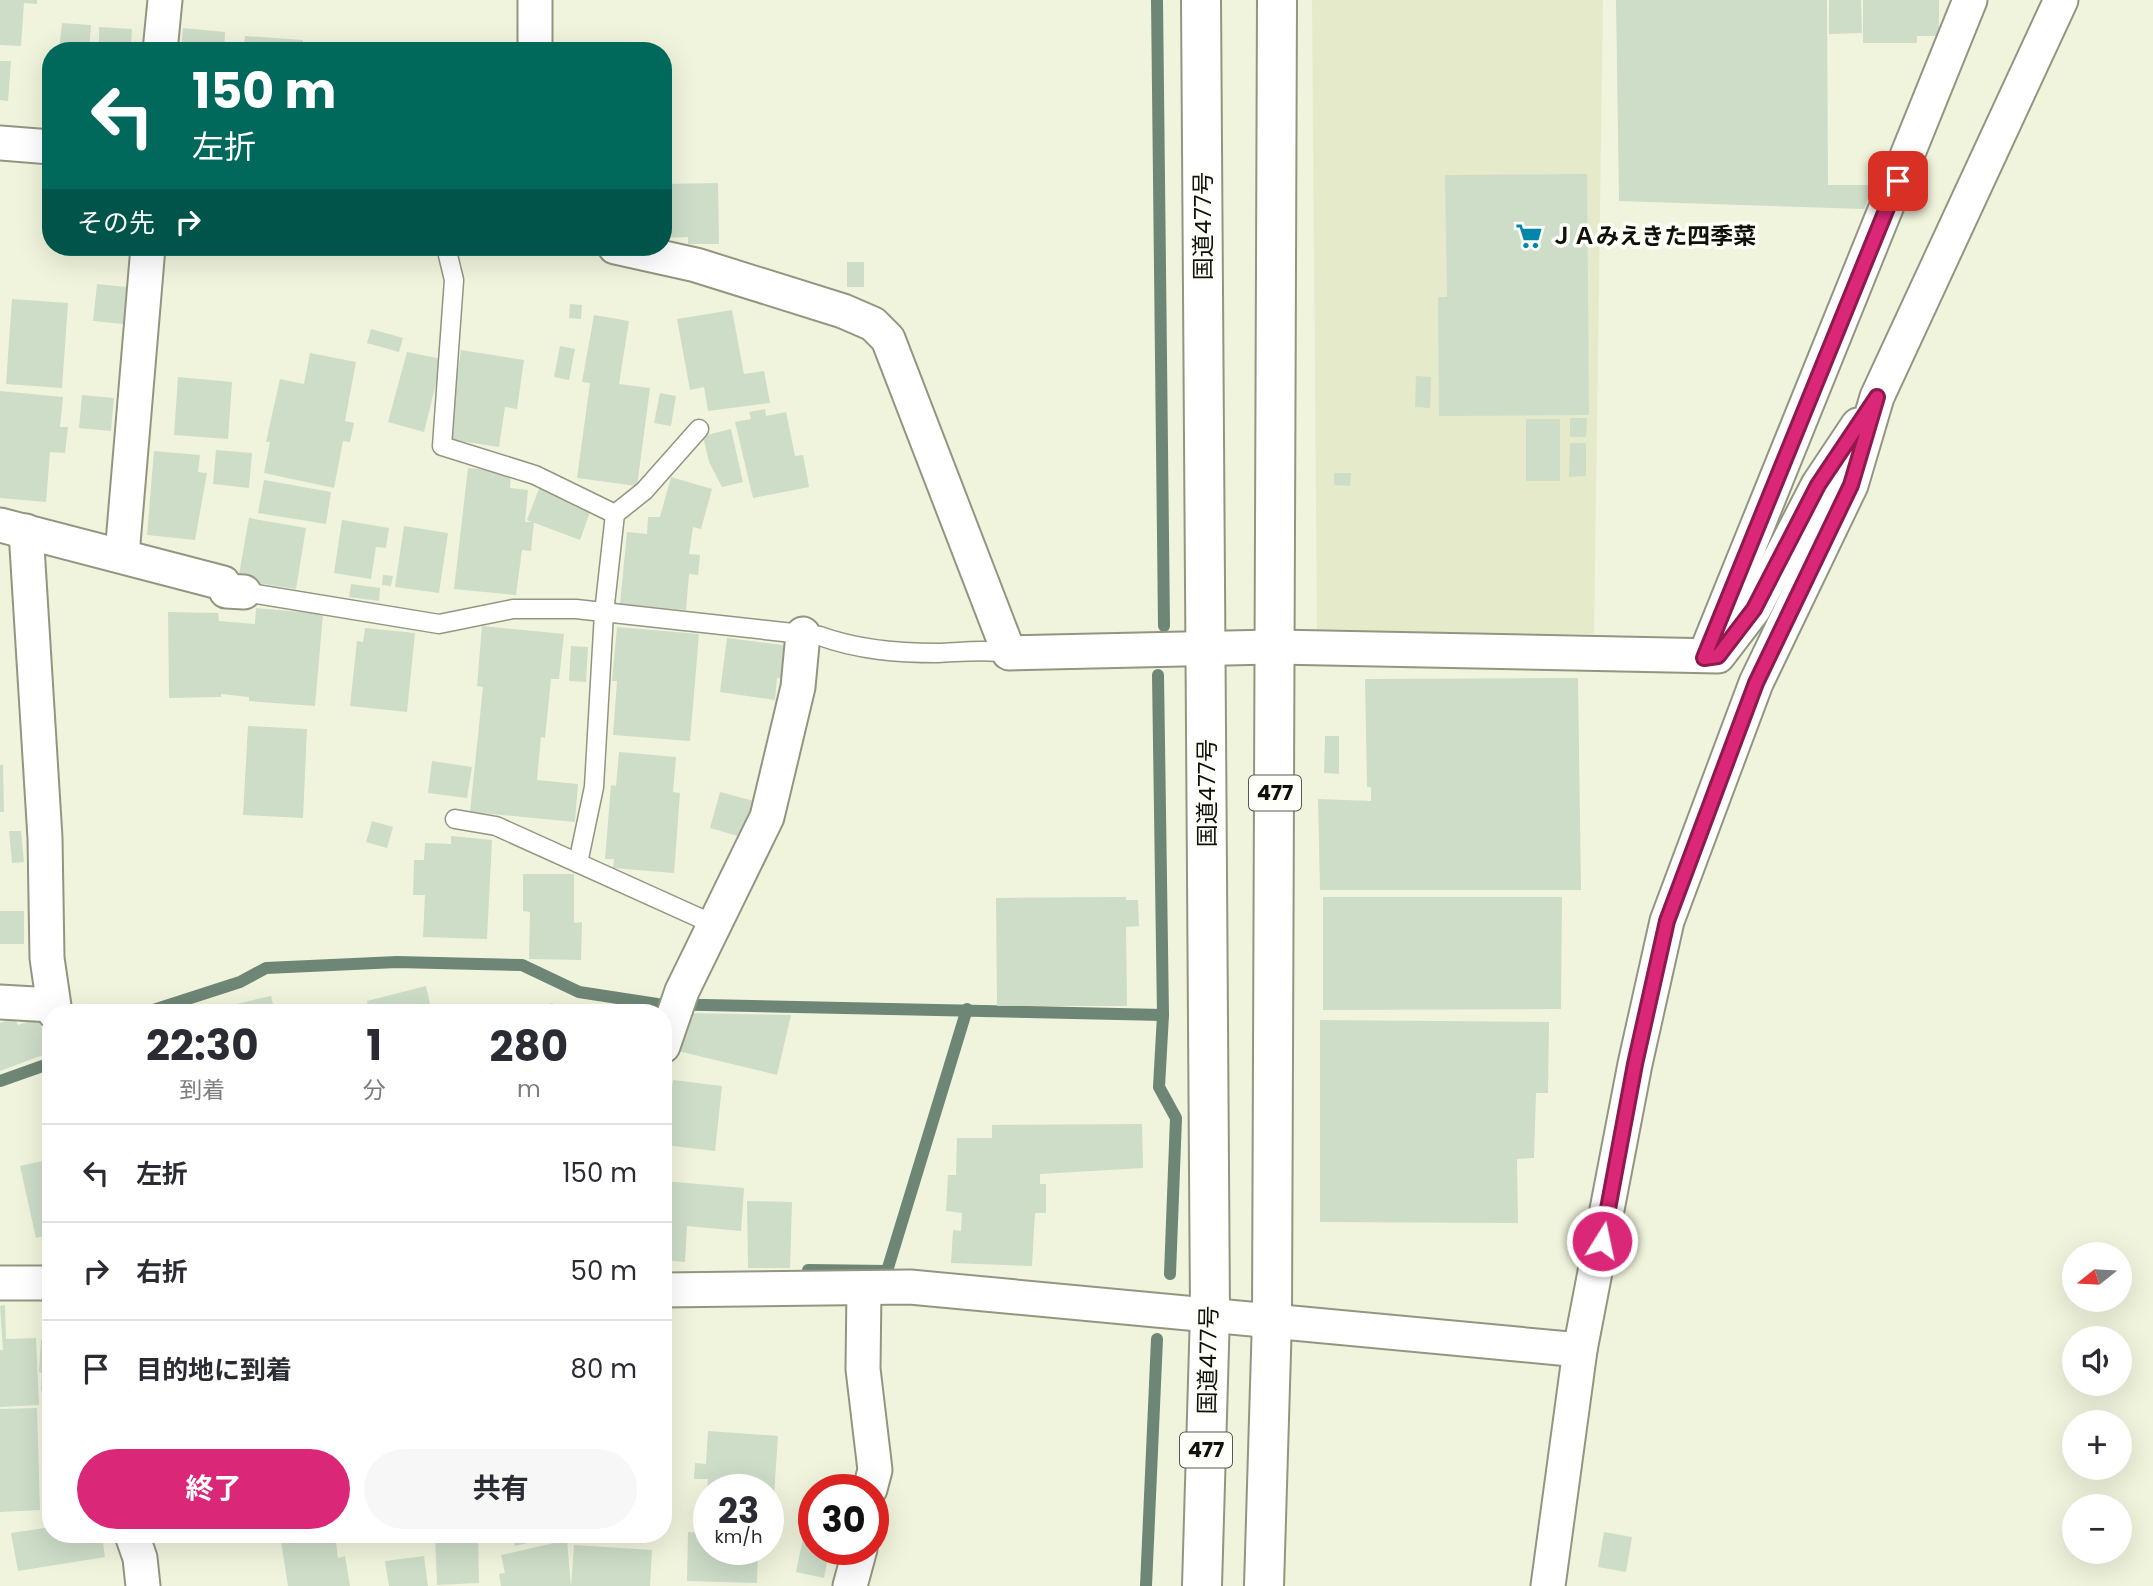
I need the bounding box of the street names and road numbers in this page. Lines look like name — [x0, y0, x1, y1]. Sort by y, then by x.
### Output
street label: 国道477号 — [1187, 172, 1219, 280]
street label: 国道477号 — [1191, 739, 1223, 847]
road number: 477 — [1249, 776, 1301, 810]
street label: 国道477号 — [1191, 1305, 1225, 1415]
road number: 477 — [1180, 1432, 1232, 1468]

